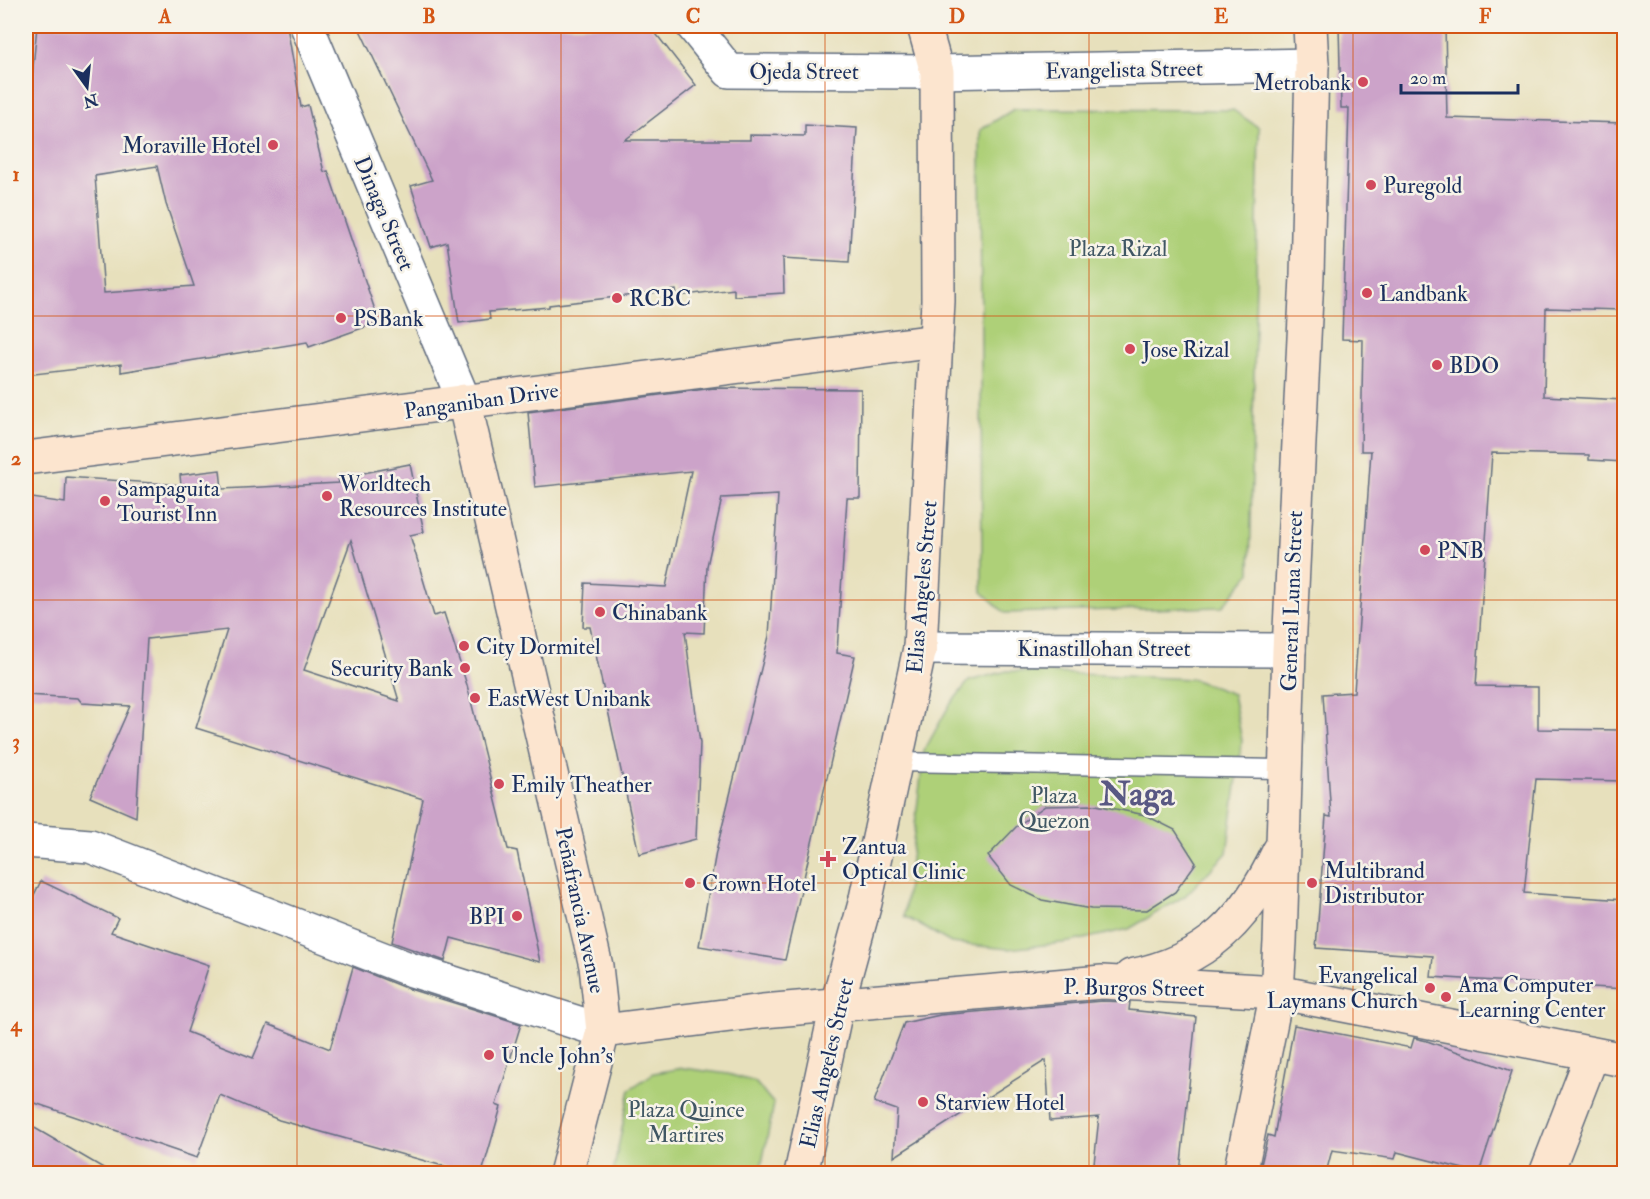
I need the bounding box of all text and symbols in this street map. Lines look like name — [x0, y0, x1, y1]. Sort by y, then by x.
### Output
text: A — [158, 4, 172, 29]
text: B — [422, 4, 436, 29]
text: C — [686, 4, 700, 29]
text: D — [949, 4, 965, 29]
text: E — [1214, 4, 1229, 29]
text: F — [1479, 4, 1492, 29]
street label: Evangelista Street — [1045, 55, 1203, 85]
north arrow — [57, 57, 117, 117]
scale bar — [1401, 57, 1518, 95]
street label: Ojeda Street — [749, 58, 859, 86]
text: 20 m — [1410, 67, 1446, 90]
place label: Metrobank — [1253, 69, 1351, 97]
marker: Metrobank — [1356, 75, 1370, 89]
text: N — [80, 89, 101, 112]
place label: Moraville Hotel — [122, 132, 261, 160]
marker: Moraville Hotel — [266, 138, 280, 152]
street label: Dinaga Street — [347, 152, 421, 275]
text: 1 — [12, 162, 20, 187]
place label: Puregold — [1383, 172, 1462, 200]
marker: Puregold — [1364, 178, 1378, 192]
park label: Plaza Rizal — [1069, 235, 1168, 263]
place label: Landbank — [1379, 280, 1468, 308]
place label: RCBC — [629, 285, 691, 313]
marker: Landbank — [1360, 286, 1374, 300]
marker: RCBC — [610, 291, 624, 305]
place label: PSBank — [353, 305, 424, 333]
marker: PSBank — [334, 311, 348, 325]
place label: Jose Rizal — [1141, 336, 1230, 364]
marker: Jose Rizal — [1123, 342, 1137, 356]
place label: BDO — [1449, 352, 1499, 380]
marker: BDO — [1430, 358, 1444, 372]
street label: Panganiban Drive — [402, 376, 560, 426]
text: 2 — [11, 446, 21, 471]
place label: Worldtech Resources Institute — [338, 470, 507, 523]
place label: Sampaguita Tourist Inn — [117, 475, 221, 528]
marker: Worldtech Resources Institute — [320, 489, 334, 503]
marker: Sampaguita Tourist Inn — [98, 494, 112, 508]
street label: Elias Angeles Street — [900, 499, 944, 675]
street label: General Luna Street — [1275, 510, 1309, 692]
place label: PNB — [1437, 537, 1484, 565]
marker: PNB — [1418, 543, 1432, 557]
place label: Chinabank — [612, 599, 708, 627]
marker: Chinabank — [593, 605, 607, 619]
place label: City Dormitel — [476, 633, 601, 661]
street label: Kinastillohan Street — [1017, 635, 1191, 663]
marker: City Dormitel — [457, 639, 471, 653]
place label: Security Bank — [331, 655, 453, 683]
marker: Security Bank — [458, 661, 472, 675]
place label: EastWest Unibank — [487, 685, 651, 713]
marker: EastWest Unibank — [468, 691, 482, 705]
text: 3 — [12, 729, 20, 754]
place label: Emily Theather — [511, 771, 653, 799]
district label: Naga — [1099, 773, 1175, 816]
marker: Emily Theather — [492, 777, 506, 791]
park label: Plaza Quezon — [1018, 782, 1090, 835]
street label: Peñafrancia Avenue — [549, 824, 611, 996]
place label: Zantua Optical Clinic — [842, 833, 966, 887]
marker: Zantua Optical Clinic — [819, 850, 837, 868]
place label: Multibrand Distributor — [1324, 857, 1425, 910]
place label: Crown Hotel — [702, 870, 817, 898]
marker: Crown Hotel — [683, 876, 697, 890]
marker: Multibrand Distributor — [1305, 876, 1319, 890]
place label: BPI — [469, 903, 505, 931]
marker: BPI — [510, 909, 524, 923]
place label: Evangelical Laymans Church — [1267, 962, 1418, 1015]
place label: Ama Computer Learning Center — [1457, 971, 1606, 1024]
street label: P. Burgos Street — [1063, 973, 1205, 1003]
street label: Elias Angeles Street — [794, 975, 860, 1151]
marker: Evangelical Laymans Church — [1423, 981, 1437, 995]
marker: Ama Computer Learning Center — [1439, 990, 1453, 1004]
text: 4 — [10, 1012, 23, 1037]
place label: Uncle John's — [501, 1042, 613, 1070]
marker: Uncle John's — [482, 1048, 496, 1062]
place label: Starview Hotel — [935, 1089, 1065, 1117]
marker: Starview Hotel — [916, 1095, 930, 1109]
park label: Plaza Quince Martires — [627, 1096, 745, 1149]

